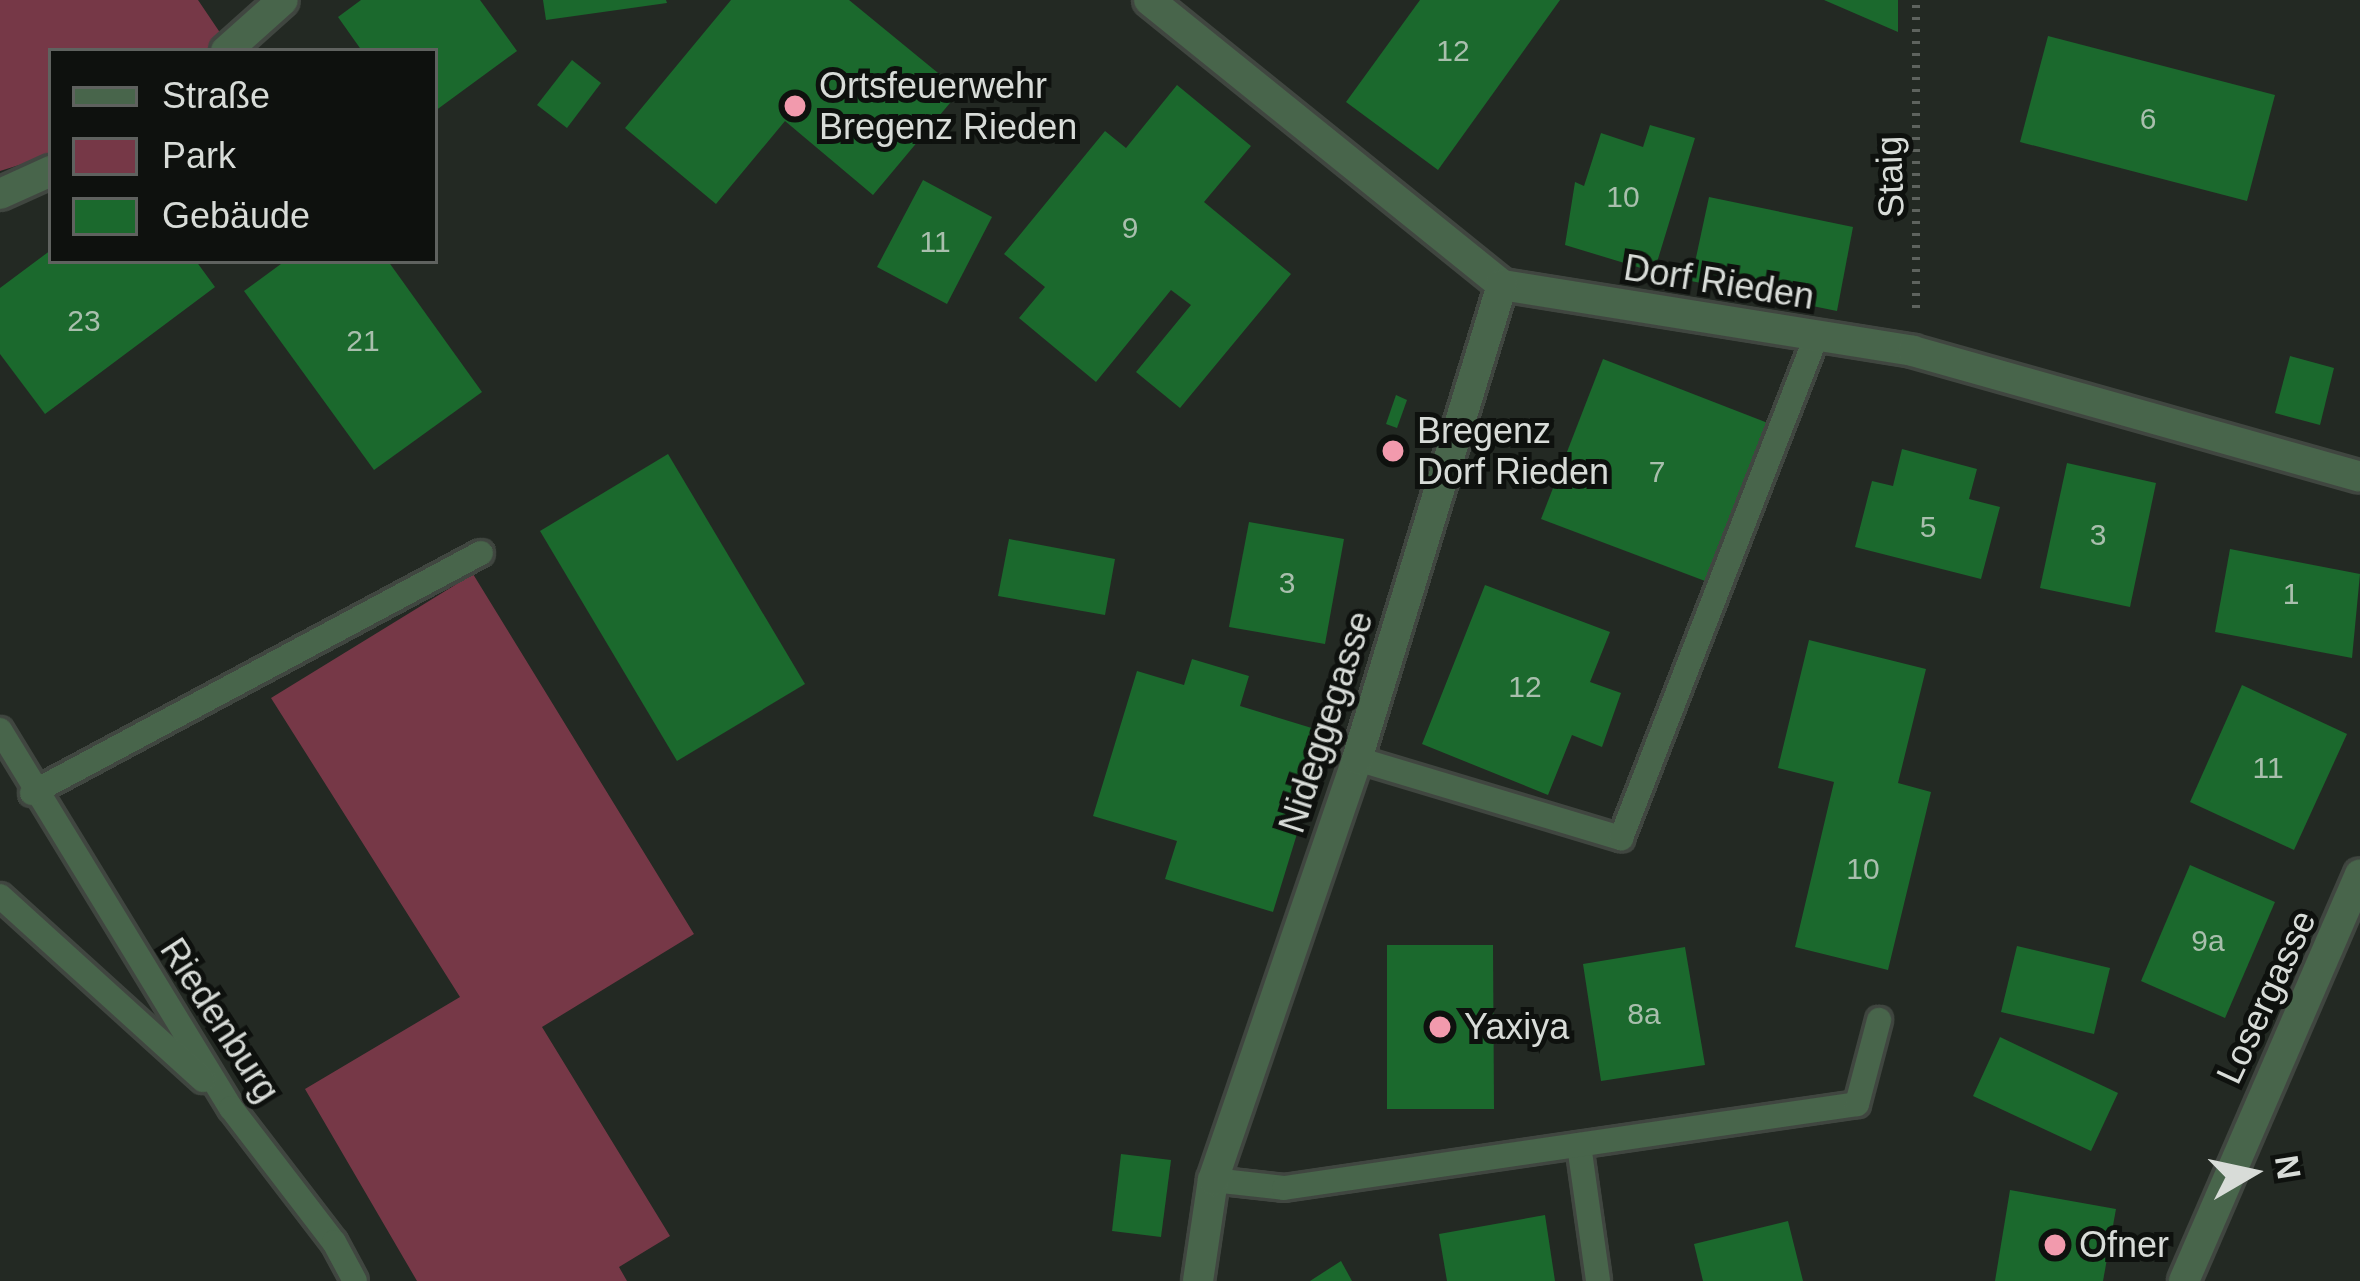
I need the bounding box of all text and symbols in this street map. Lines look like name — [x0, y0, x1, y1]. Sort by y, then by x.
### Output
house number: 12 — [1436, 33, 1470, 69]
legend — [48, 48, 438, 264]
place label: Ortsfeuerwehr Bregenz Rieden — [819, 63, 1077, 148]
text: Straße — [162, 75, 270, 116]
marker: Ortsfeuerwehr Bregenz Rieden — [782, 93, 808, 119]
house number: 6 — [2140, 101, 2156, 137]
text: Park — [162, 135, 236, 176]
street label: Staig — [1867, 135, 1913, 219]
house number: 10 — [1606, 179, 1640, 215]
text: Gebäude — [162, 195, 310, 236]
house number: 9 — [1122, 210, 1138, 246]
house number: 11 — [919, 224, 951, 260]
street label: Dorf Rieden — [1621, 246, 1817, 318]
house number: 23 — [67, 303, 101, 339]
house number: 21 — [346, 323, 380, 359]
place label: Bregenz Dorf Rieden — [1417, 408, 1609, 493]
marker: Bregenz Dorf Rieden — [1380, 438, 1406, 464]
house number: 7 — [1649, 454, 1665, 490]
house number: 5 — [1920, 509, 1936, 545]
house number: 3 — [2090, 517, 2106, 553]
house number: 3 — [1279, 565, 1295, 601]
house number: 1 — [2283, 576, 2299, 612]
street label: Nideggegasse — [1270, 606, 1382, 838]
house number: 12 — [1508, 669, 1542, 705]
house number: 11 — [2252, 750, 2284, 786]
house number: 10 — [1846, 851, 1880, 887]
street label: Losergasse — [2207, 904, 2325, 1090]
house number: 9a — [2191, 923, 2225, 959]
street label: Riedenburg — [151, 930, 289, 1110]
house number: 8a — [1627, 996, 1661, 1032]
place label: Yaxiya — [1464, 1005, 1569, 1049]
marker: Yaxiya — [1427, 1014, 1453, 1040]
north arrow — [2192, 1113, 2312, 1233]
text: N — [2268, 1153, 2308, 1182]
place label: Ofner — [2079, 1223, 2169, 1267]
marker: Ofner — [2042, 1232, 2068, 1258]

